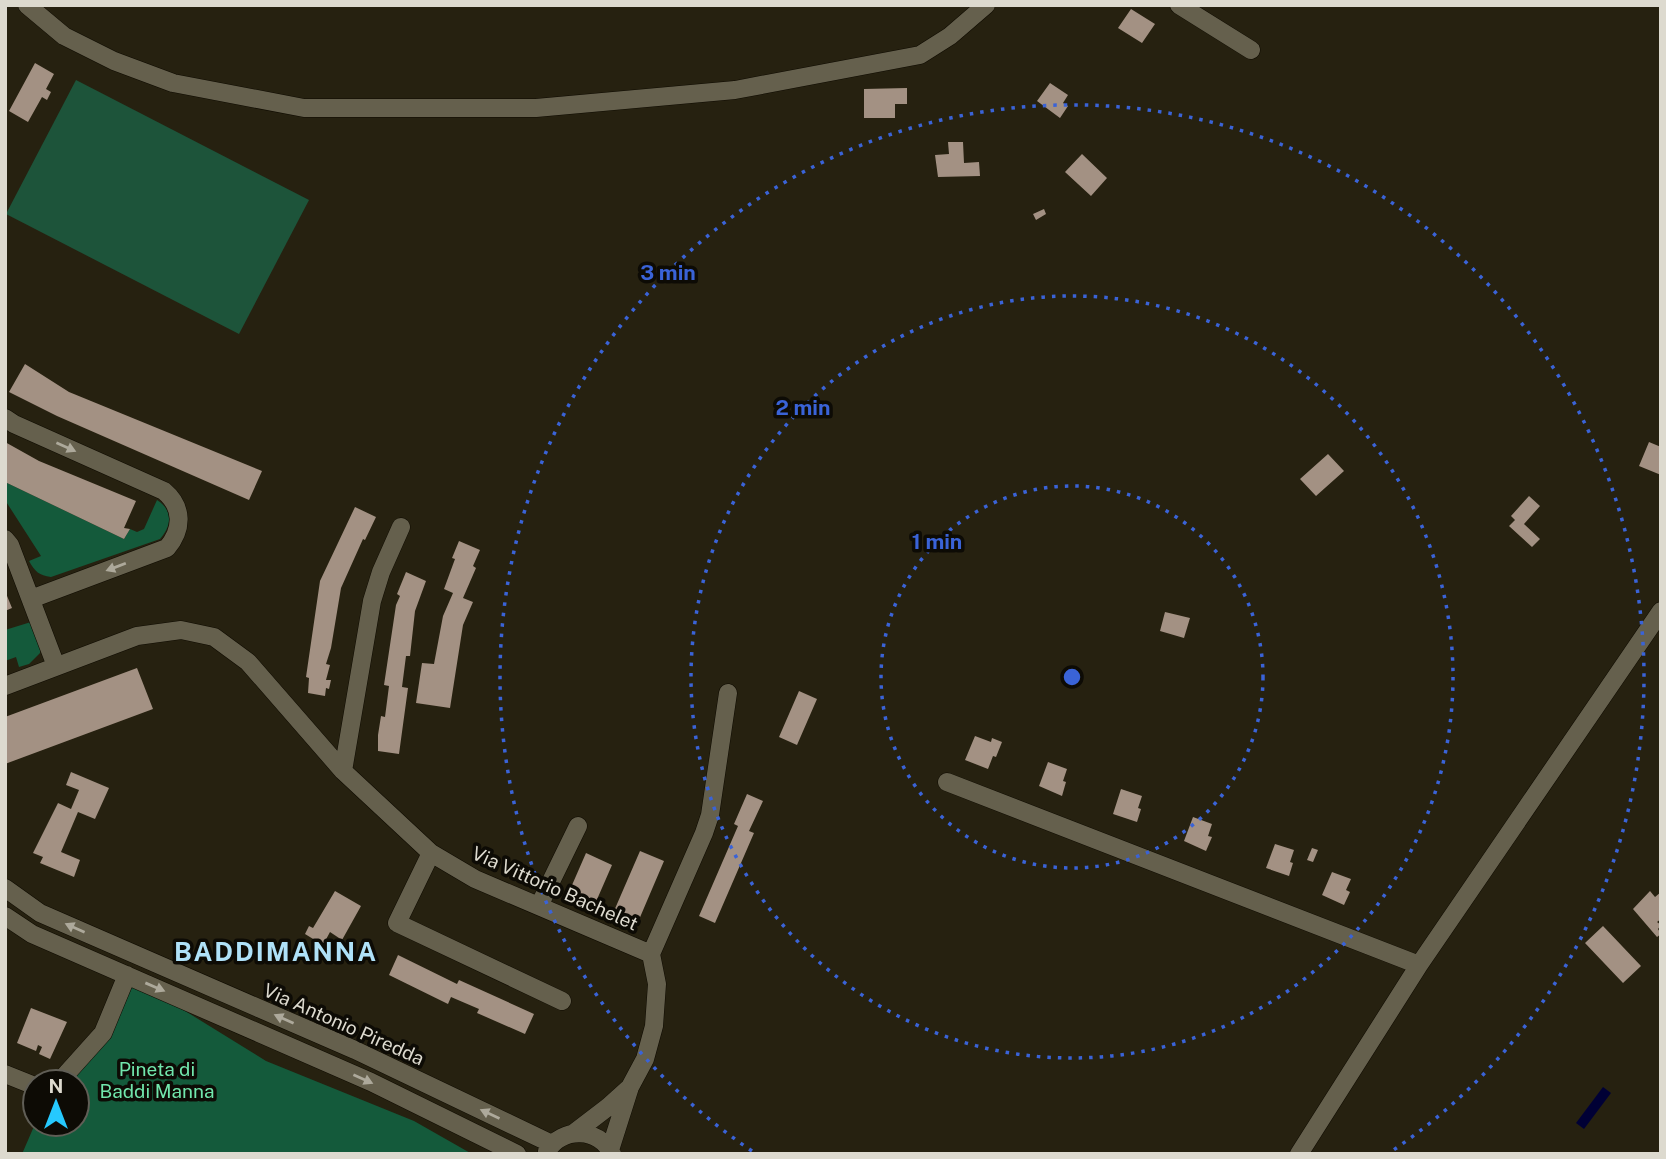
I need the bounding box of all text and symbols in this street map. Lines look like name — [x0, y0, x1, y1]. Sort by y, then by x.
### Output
text: 3 min — [640, 260, 696, 285]
text: 2 min — [775, 395, 831, 420]
one-way arrow — [56, 442, 77, 453]
text: 1 min — [912, 529, 962, 554]
one-way arrow — [106, 562, 127, 573]
centre of rings — [1060, 665, 1084, 689]
street label: Via Vittorio Bachelet — [469, 841, 641, 935]
one-way arrow — [65, 922, 85, 934]
district label: BADDIMANNA — [174, 936, 378, 967]
street label: Via Antonio Piredda — [260, 979, 428, 1069]
one-way arrow — [145, 981, 165, 993]
one-way arrow — [273, 1013, 294, 1024]
park label: Pineta di Baddi Manna — [99, 1058, 215, 1102]
north arrow — [21, 1068, 91, 1138]
one-way arrow — [353, 1073, 373, 1085]
text: N — [49, 1075, 63, 1097]
one-way arrow — [480, 1108, 500, 1120]

